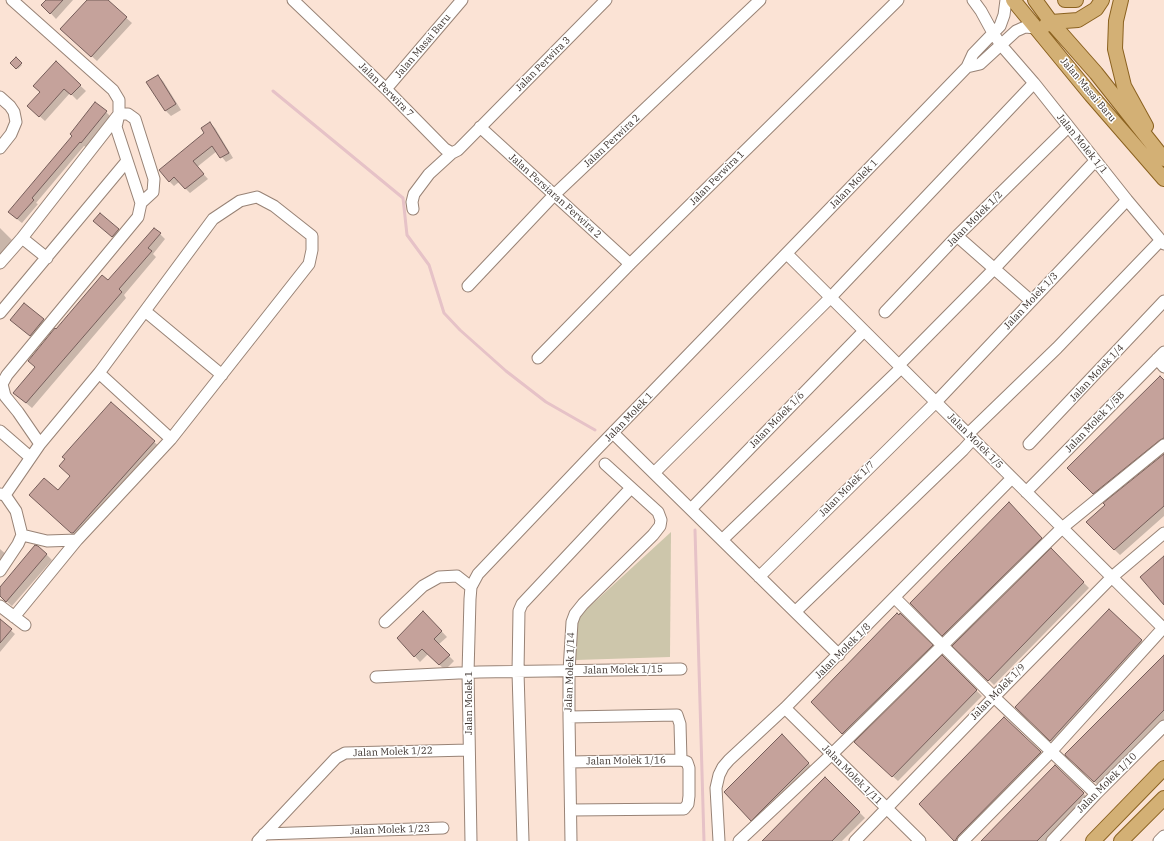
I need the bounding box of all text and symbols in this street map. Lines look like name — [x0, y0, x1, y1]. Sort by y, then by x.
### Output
street label: Jalan Masai Baru — [393, 11, 453, 81]
street label: Jalan Perwira 3 — [513, 34, 573, 94]
street label: Jalan Masai Baru — [1058, 55, 1118, 125]
street label: Jalan Perwira 7 — [356, 60, 416, 120]
street label: Jalan Perwira 2 — [581, 112, 643, 170]
street label: Jalan Molek 1/1 — [1054, 112, 1110, 176]
street label: Jalan Perwira 1 — [687, 148, 747, 208]
street label: Jalan Persiaran Perwira 2 — [506, 151, 604, 241]
street label: Jalan Molek 1 — [827, 157, 881, 211]
street label: Jalan Molek 1/2 — [945, 189, 1005, 249]
street label: Jalan Molek 1/3 — [1001, 270, 1061, 332]
street label: Jalan Molek 1/4 — [1067, 342, 1127, 404]
street label: Jalan Molek 1/6 — [747, 389, 807, 451]
street label: Jalan Molek 1/5B — [1063, 389, 1127, 455]
street label: Jalan Molek 1 — [602, 390, 656, 444]
street label: Jalan Molek 1/5 — [945, 411, 1005, 471]
street label: Jalan Molek 1/7 — [817, 459, 877, 519]
street label: Jalan Molek 1/8 — [813, 621, 873, 681]
street label: Jalan Molek 1/14 — [563, 632, 577, 712]
street label: Jalan Molek 1/9 — [968, 661, 1028, 723]
street label: Jalan Molek 1/15 — [583, 663, 663, 677]
street label: Jalan Molek 1 — [463, 671, 475, 735]
street label: Jalan Molek 1/11 — [820, 743, 884, 807]
street label: Jalan Molek 1/22 — [353, 745, 433, 759]
street label: Jalan Molek 1/10 — [1075, 751, 1139, 815]
street label: Jalan Molek 1/16 — [586, 754, 666, 768]
street label: Jalan Molek 1/23 — [350, 823, 430, 837]

